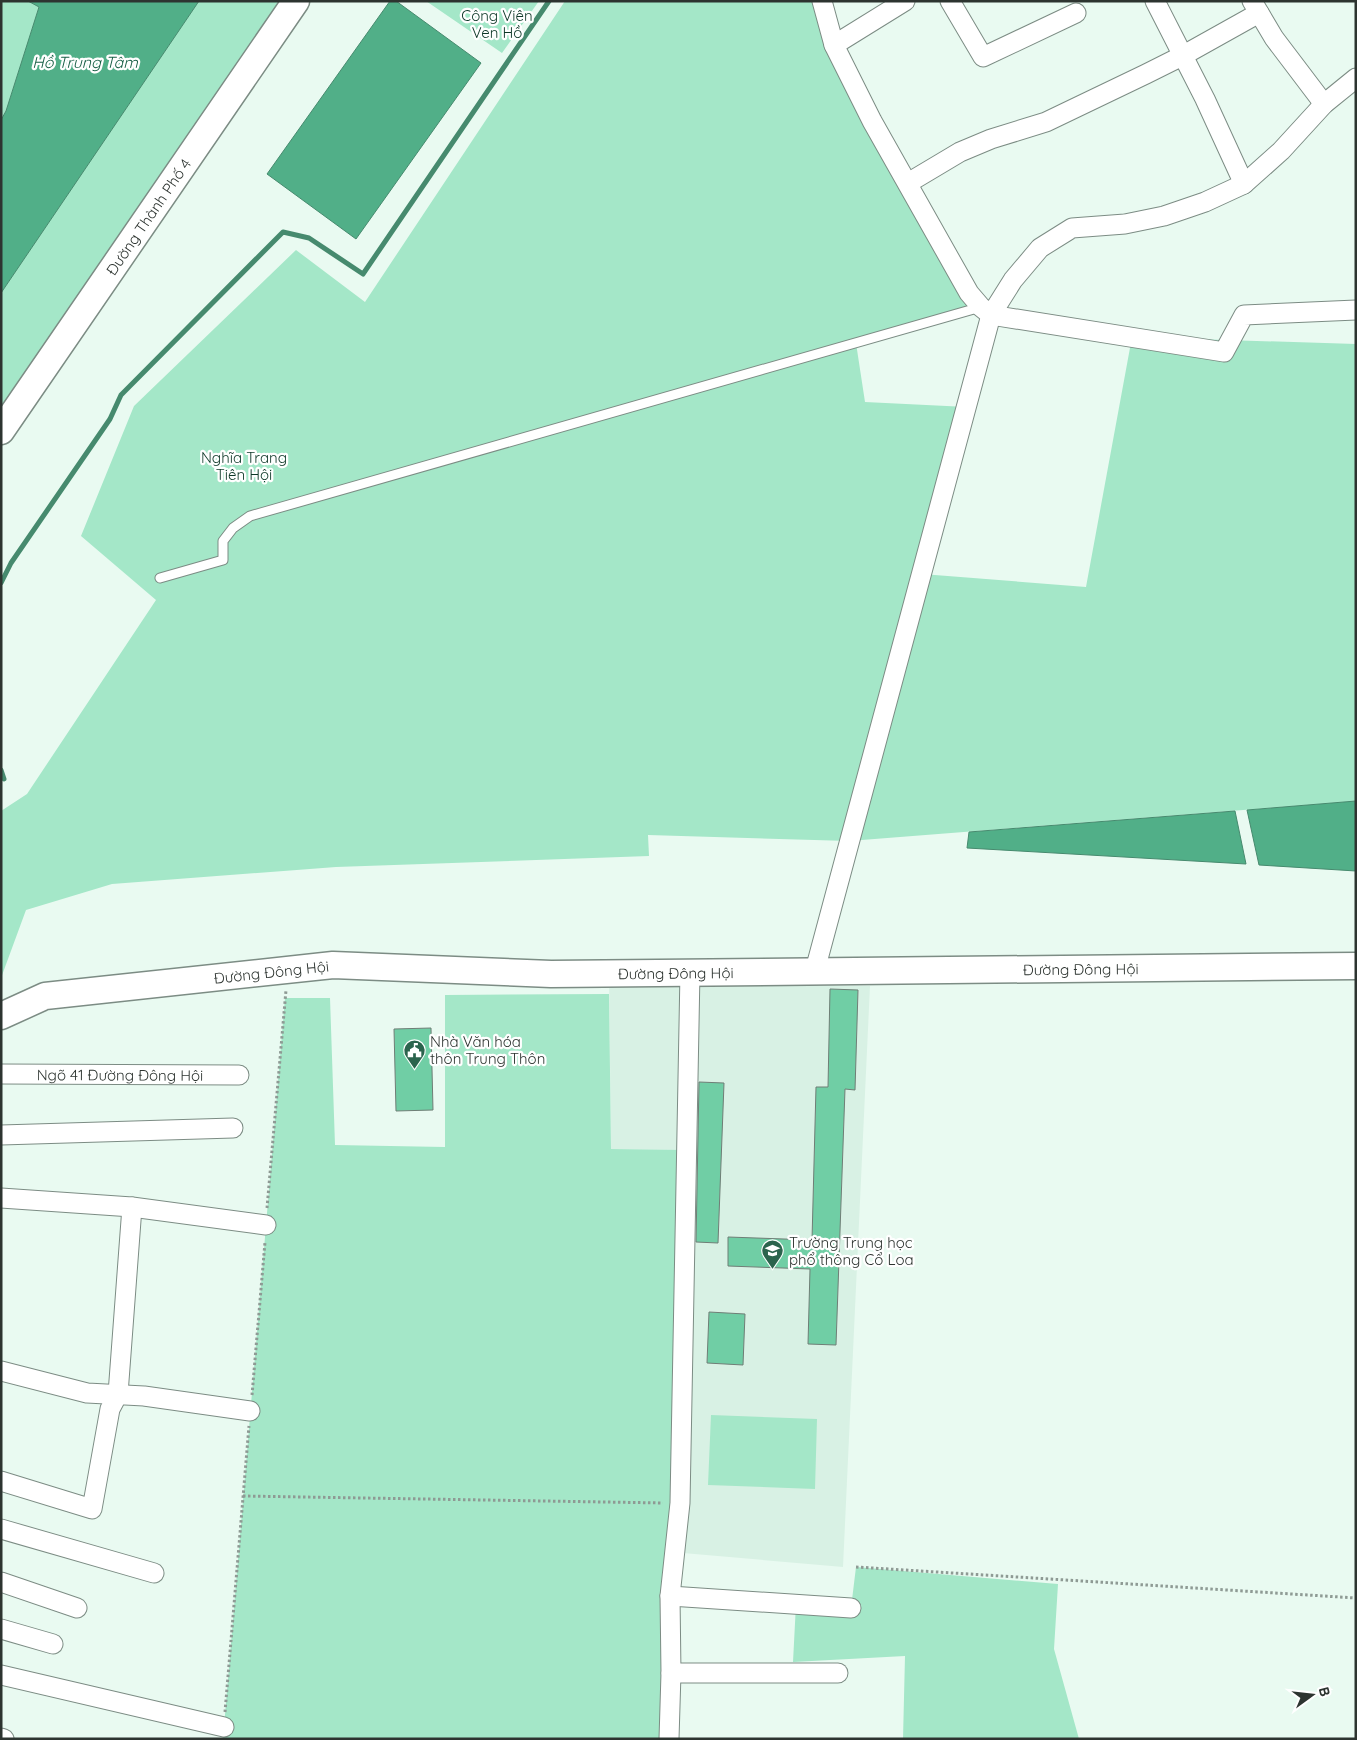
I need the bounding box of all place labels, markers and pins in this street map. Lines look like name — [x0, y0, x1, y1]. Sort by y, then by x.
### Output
place label: Nhà Văn hóa thôn Trung Thôn — [430, 1032, 545, 1068]
public building icon: Nhà Văn hóa thôn Trung Thôn — [402, 1038, 426, 1069]
place label: Trường Trung học phổ thông Cổ Loa — [789, 1233, 914, 1269]
school or university icon: Trường Trung học phổ thông Cổ Loa — [761, 1239, 785, 1270]

